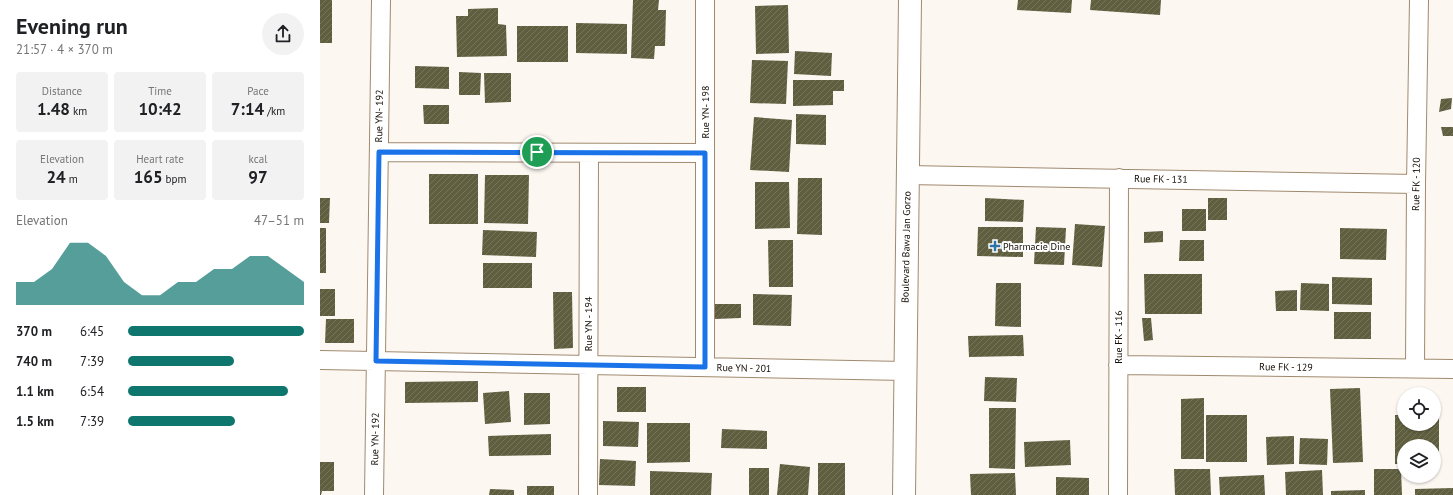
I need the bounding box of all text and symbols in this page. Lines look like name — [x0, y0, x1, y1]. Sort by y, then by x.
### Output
text: Evening run — [16, 12, 128, 40]
button: share — [262, 13, 304, 55]
text: 21:57 · 4 × 370 m — [16, 41, 113, 58]
text: Distance — [42, 84, 82, 98]
text: Time — [148, 84, 172, 98]
text: Pace — [247, 84, 269, 98]
street label: Rue YN- 198 — [699, 86, 712, 138]
street label: Rue YN- 192 — [372, 89, 386, 143]
text: 1.48 — [37, 98, 70, 120]
text: 10:42 — [138, 98, 182, 120]
text: 7:14 — [231, 98, 264, 120]
text: km — [70, 104, 87, 118]
text: /km — [264, 104, 285, 118]
pin — [520, 135, 554, 169]
icon: arrive — [526, 141, 548, 163]
text: Elevation — [40, 152, 84, 166]
text: Heart rate — [136, 152, 184, 166]
text: kcal — [249, 152, 267, 166]
street label: Rue FK - 120 — [1409, 157, 1423, 211]
text: 24 — [46, 166, 66, 188]
text: 165 — [134, 166, 163, 188]
text: 97 — [248, 166, 268, 188]
text: m — [66, 172, 78, 186]
text: bpm — [163, 172, 186, 186]
street label: Rue FK - 131 — [1134, 172, 1188, 186]
street label: Boulevard Bawa Jan Gorzo — [899, 191, 913, 303]
text: Elevation — [16, 212, 68, 229]
text: 47–51 m — [254, 212, 304, 229]
place label: Pharmacie Dine — [1003, 240, 1070, 253]
marker: Pharmacie Dine — [990, 241, 1000, 251]
street label: Rue YN - 194 — [582, 296, 595, 351]
street label: Rue FK - 116 — [1112, 310, 1125, 364]
text: 370 m — [16, 323, 52, 340]
text: 6:45 — [80, 323, 104, 340]
text: 740 m — [16, 353, 52, 370]
text: 7:39 — [80, 353, 104, 370]
street label: Rue FK - 129 — [1259, 360, 1313, 374]
street label: Rue YN - 201 — [717, 361, 771, 375]
text: 1.1 km — [16, 383, 54, 400]
text: 6:54 — [80, 383, 104, 400]
map controls — [1397, 387, 1441, 483]
button: locate — [1397, 387, 1441, 431]
street label: Rue YN- 192 — [368, 412, 382, 466]
text: 1.5 km — [16, 413, 54, 430]
text: 7:39 — [80, 413, 104, 430]
button: layers — [1397, 439, 1441, 483]

